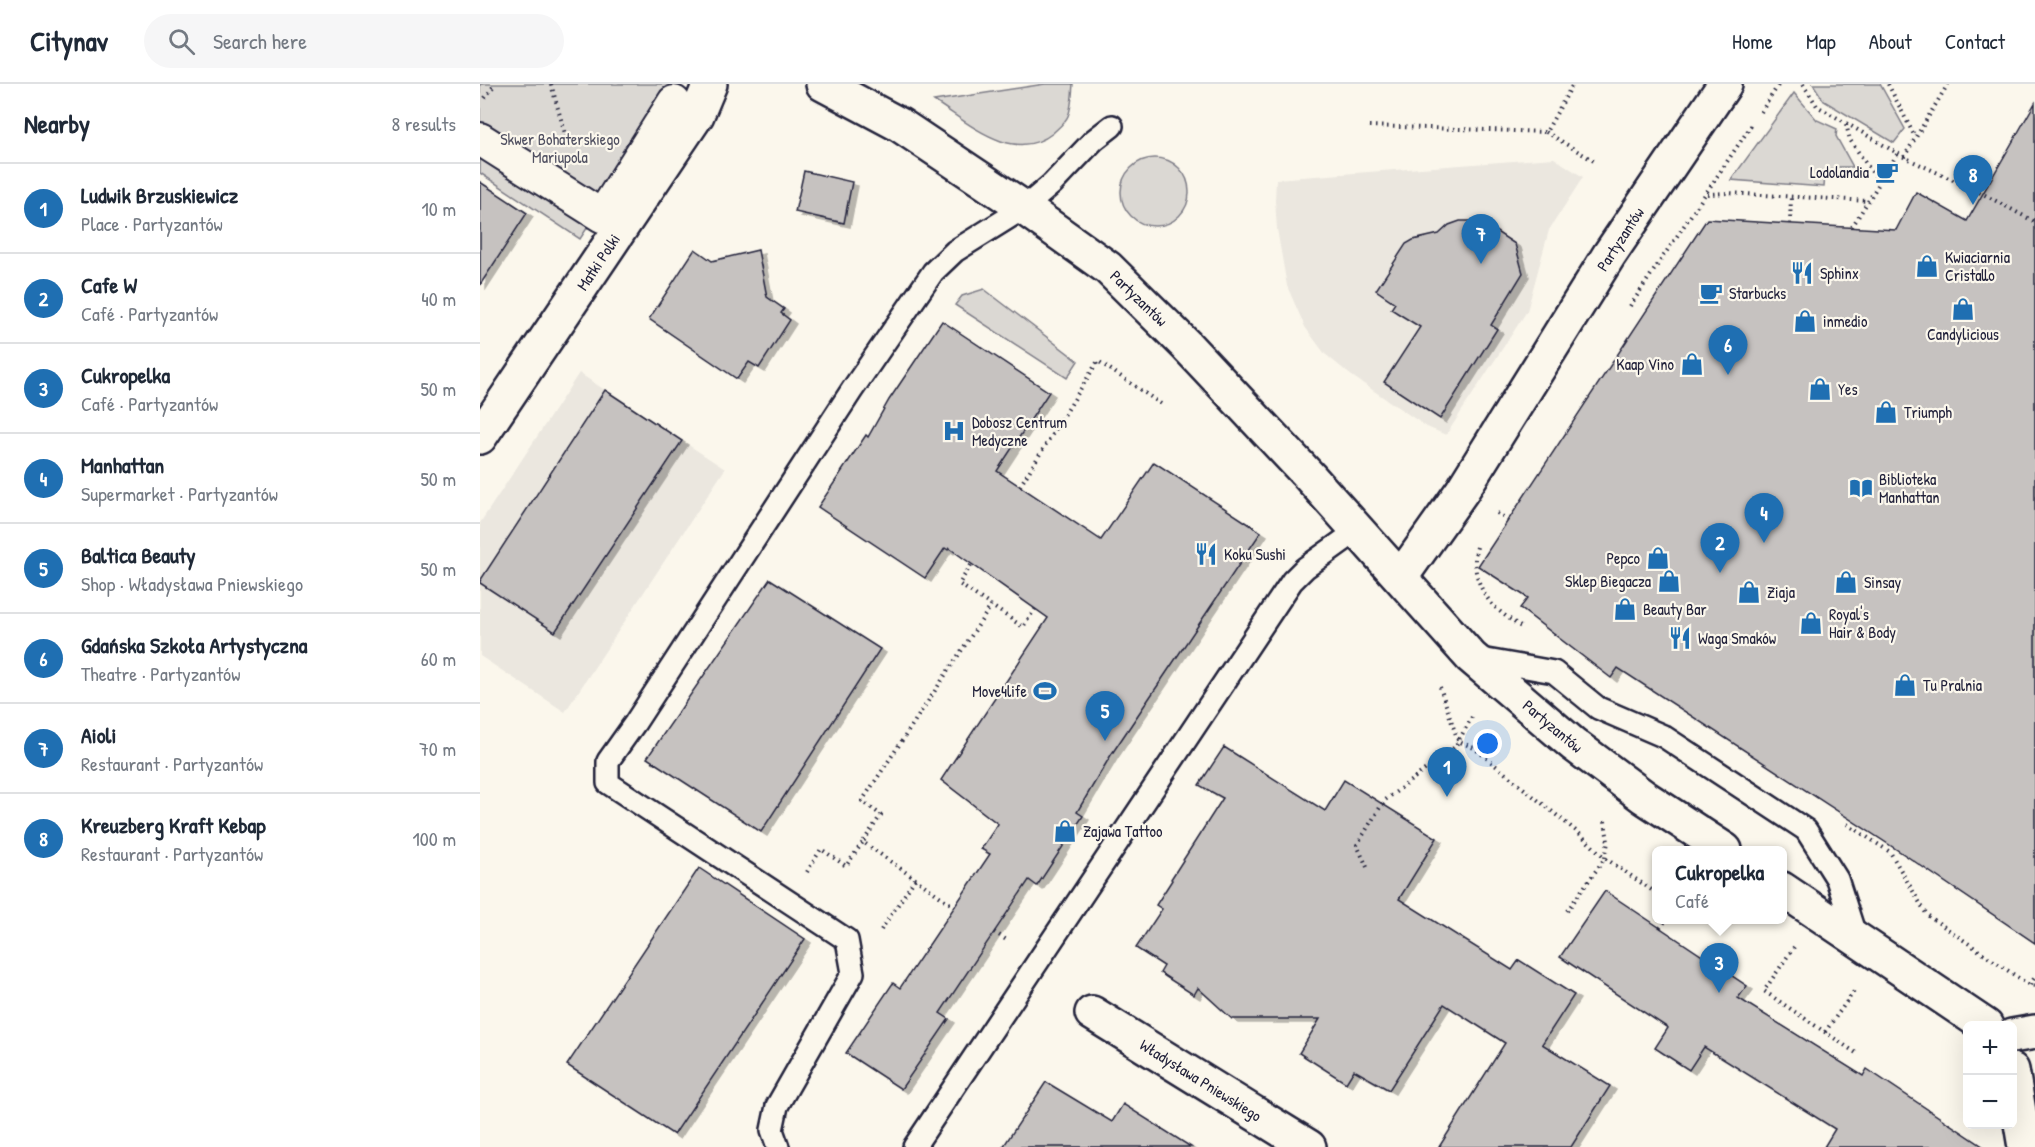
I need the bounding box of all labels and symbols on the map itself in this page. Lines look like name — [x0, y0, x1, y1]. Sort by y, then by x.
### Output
park label: Skwer Bohaterskiego Mariupola — [500, 128, 620, 168]
pin: 8 — [1954, 156, 1992, 205]
cafe icon: Lodolandia — [1874, 159, 1900, 185]
place label: Lodolandia — [1810, 161, 1869, 183]
street label: Partyzantów — [1591, 203, 1649, 275]
pin: 7 — [1462, 214, 1500, 264]
street label: Matki Polki — [571, 229, 625, 295]
place label: Kwiaciarnia Cristallo — [1945, 246, 2010, 286]
shop icon: Kwiaciarnia Cristallo — [1914, 253, 1940, 279]
restaurant icon: Sphinx — [1789, 260, 1815, 286]
place label: Sphinx — [1820, 262, 1859, 284]
street label: Partyzantów — [1105, 265, 1173, 331]
cafe icon: Starbucks — [1698, 280, 1724, 306]
place label: Starbucks — [1729, 282, 1786, 304]
shop icon: Candylicious — [1950, 296, 1976, 322]
shop icon: inmedio — [1792, 308, 1818, 334]
place label: inmedio — [1823, 310, 1868, 332]
place label: Candylicious — [1927, 323, 1999, 345]
pin: 6 — [1708, 326, 1748, 375]
shop icon: Kaap Vino — [1679, 351, 1705, 377]
place label: Kaap Vino — [1616, 353, 1675, 375]
shop icon: Yes — [1807, 376, 1833, 402]
place label: Yes — [1838, 378, 1858, 400]
shop icon: Triumph — [1873, 399, 1899, 425]
place label: Triumph — [1904, 401, 1952, 423]
place label: Dobosz Centrum Medyczne — [972, 411, 1067, 451]
hospital icon: Dobosz Centrum Medyczne — [941, 418, 967, 444]
place label: Biblioteka Manhattan — [1879, 468, 1940, 508]
library icon: Biblioteka Manhattan — [1848, 475, 1874, 501]
pin: 4 — [1744, 494, 1784, 543]
pin: 2 — [1700, 524, 1740, 573]
restaurant icon: Koku Sushi — [1193, 541, 1219, 567]
place label: Koku Sushi — [1224, 543, 1286, 565]
shop icon: Pepco — [1645, 545, 1671, 571]
place label: Pepco — [1606, 547, 1641, 569]
shop icon: Sklep Biegacza — [1656, 568, 1682, 594]
shop icon: Sinsay — [1833, 569, 1859, 595]
place label: Sklep Biegacza — [1565, 570, 1651, 592]
place label: Sinsay — [1864, 571, 1902, 593]
shop icon: Ziaja — [1736, 579, 1762, 605]
place label: Ziaja — [1767, 581, 1795, 603]
shop icon: Beauty Bar — [1612, 596, 1638, 622]
place label: Beauty Bar — [1643, 598, 1707, 620]
place label: Royal's Hair & Body — [1829, 603, 1896, 643]
shop icon: Royal's Hair & Body — [1798, 610, 1824, 636]
restaurant icon: Waga Smaków — [1667, 625, 1693, 651]
place label: Waga Smaków — [1698, 627, 1776, 649]
shop icon: Tu Pralnia — [1892, 672, 1918, 698]
place label: Tu Pralnia — [1923, 674, 1982, 696]
sports icon: Move4life — [1032, 678, 1058, 704]
place label: Move4life — [972, 680, 1028, 702]
pin: 5 — [1086, 692, 1124, 741]
street label: Partyzantów — [1518, 694, 1588, 758]
your location — [1473, 729, 1502, 758]
pin: 1 — [1428, 748, 1466, 797]
shop icon: Zajawa Tattoo — [1052, 818, 1078, 844]
place label: Zajawa Tattoo — [1083, 820, 1163, 842]
pin: 3 — [1700, 944, 1738, 993]
street label: Władysława Pniewskiego — [1136, 1034, 1267, 1127]

